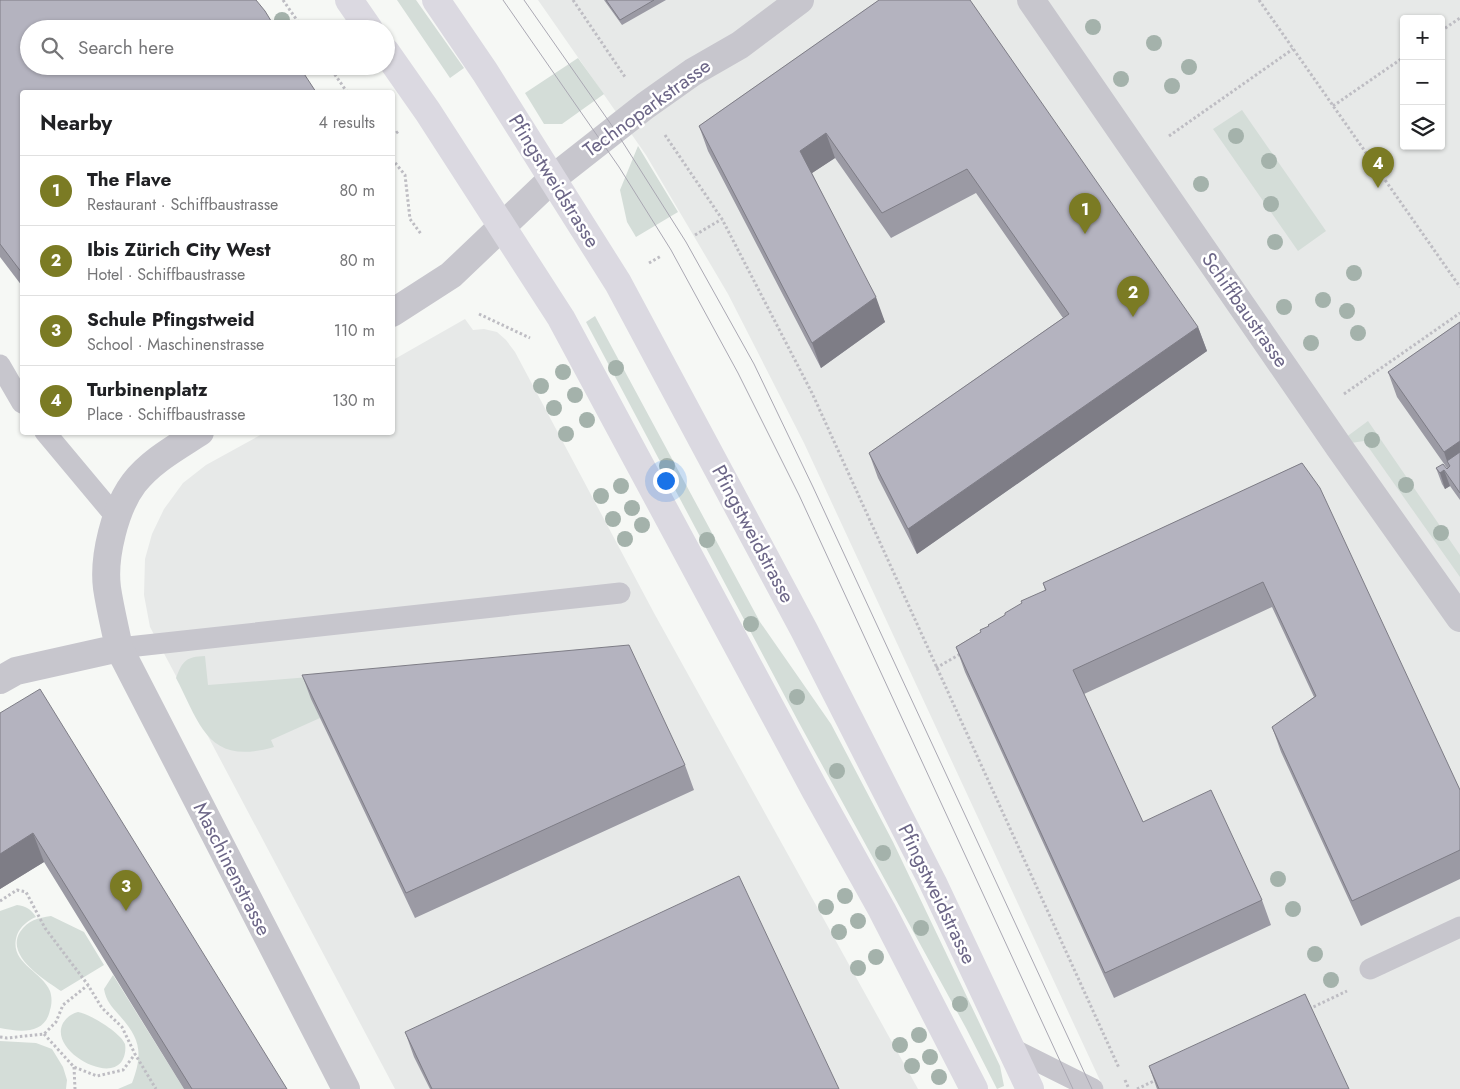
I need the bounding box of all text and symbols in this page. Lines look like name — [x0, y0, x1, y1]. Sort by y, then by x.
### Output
map controls — [1400, 15, 1445, 150]
button: + — [1400, 15, 1445, 60]
search box — [20, 20, 395, 75]
icon: search — [38, 34, 66, 62]
text: Search here — [78, 34, 174, 61]
street label: Technoparkstrasse — [577, 52, 717, 164]
button: − — [1400, 60, 1445, 105]
button: layers — [1400, 105, 1445, 150]
text: Nearby — [40, 108, 112, 138]
street label: Pfingstweidstrasse — [501, 109, 607, 253]
text: 4 results — [319, 111, 375, 134]
pin: 4 — [1362, 147, 1394, 188]
text: The Flave — [87, 166, 171, 193]
text: 1 — [52, 179, 60, 202]
text: 80 m — [339, 179, 375, 202]
text: Restaurant · Schiffbaustrasse — [87, 193, 278, 216]
pin: 1 — [1069, 193, 1101, 234]
text: Ibis Zürich City West — [87, 236, 271, 263]
street label: Schiffbaustrasse — [1194, 246, 1296, 374]
text: 2 — [51, 249, 61, 272]
text: 80 m — [339, 249, 375, 272]
text: Hotel · Schiffbaustrasse — [87, 263, 245, 286]
pin: 2 — [1117, 276, 1149, 317]
text: Schule Pfingstweid — [87, 306, 255, 333]
text: 3 — [51, 319, 61, 342]
text: 110 m — [334, 319, 375, 342]
text: School · Maschinenstrasse — [87, 333, 264, 356]
text: Turbinenplatz — [87, 376, 208, 403]
text: 4 — [50, 389, 62, 412]
text: 130 m — [332, 389, 375, 412]
text: Place · Schiffbaustrasse — [87, 403, 245, 426]
street label: Pfingstweidstrasse — [704, 460, 802, 608]
your location — [653, 468, 679, 494]
street label: Maschinenstrasse — [186, 797, 278, 941]
street label: Pfingstweidstrasse — [891, 819, 983, 969]
pin: 3 — [110, 870, 142, 911]

